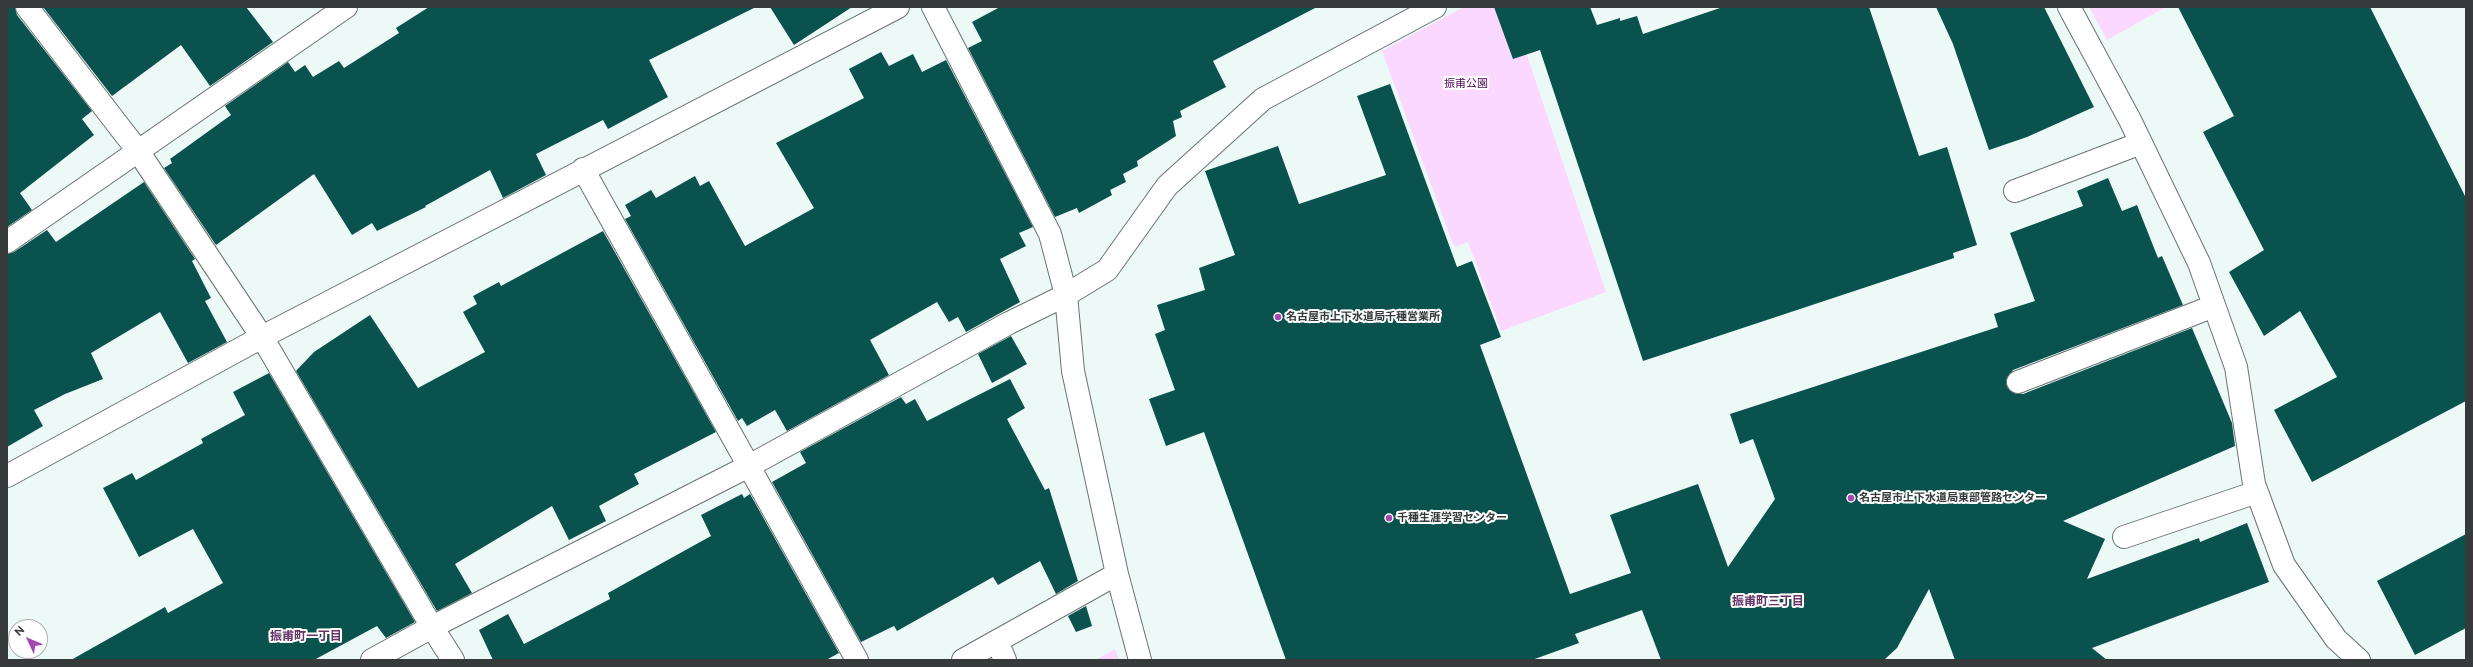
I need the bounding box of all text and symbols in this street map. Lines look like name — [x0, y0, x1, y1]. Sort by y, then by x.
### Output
park label: 振甫公園 — [1444, 77, 1488, 91]
place label: 名古屋市上下水道局千種営業所 — [1286, 310, 1440, 324]
marker: 名古屋市上下水道局千種営業所 — [1273, 312, 1283, 322]
place label: 名古屋市上下水道局東部管路センター — [1859, 491, 2046, 505]
marker: 名古屋市上下水道局東部管路センター — [1846, 493, 1856, 503]
place label: 千種生涯学習センター — [1397, 511, 1507, 525]
marker: 千種生涯学習センター — [1384, 513, 1394, 523]
district label: 振甫町三丁目 — [1732, 594, 1804, 608]
north arrow — [8, 619, 48, 659]
text: N — [12, 623, 27, 639]
district label: 振甫町一丁目 — [270, 629, 342, 643]

